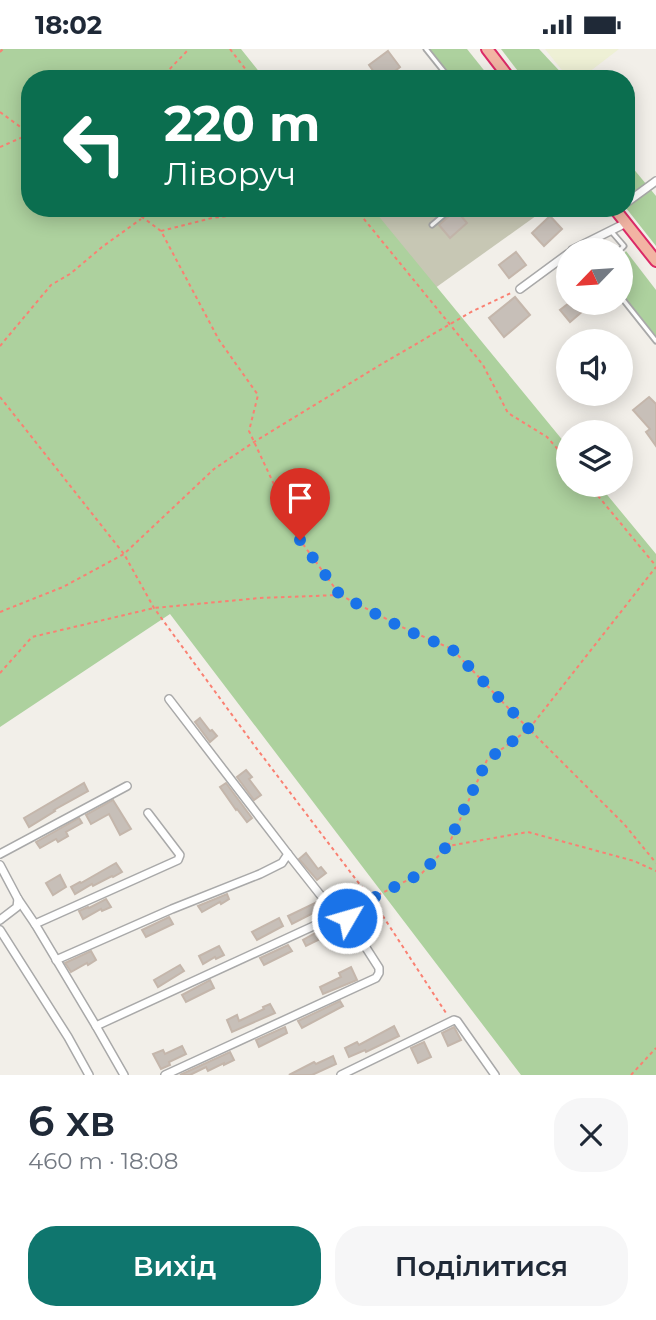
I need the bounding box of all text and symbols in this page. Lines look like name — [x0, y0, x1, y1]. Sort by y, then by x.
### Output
text: 18:02 — [35, 9, 102, 41]
text: 220 m — [164, 94, 320, 153]
icon: left — [49, 98, 140, 189]
text: Ліворуч — [164, 154, 296, 193]
north arrow — [556, 238, 634, 315]
map controls — [556, 238, 633, 497]
button: sound — [556, 329, 633, 406]
button: layers — [556, 420, 633, 497]
pin — [270, 468, 330, 540]
icon: arrive — [281, 479, 319, 517]
position arrow — [310, 881, 384, 955]
text: 6 хв — [28, 1095, 116, 1147]
button: close — [554, 1098, 628, 1172]
text: 460 m · 18:08 — [28, 1147, 178, 1175]
button: Вихід — [28, 1226, 321, 1306]
button: Поділитися — [335, 1226, 628, 1306]

